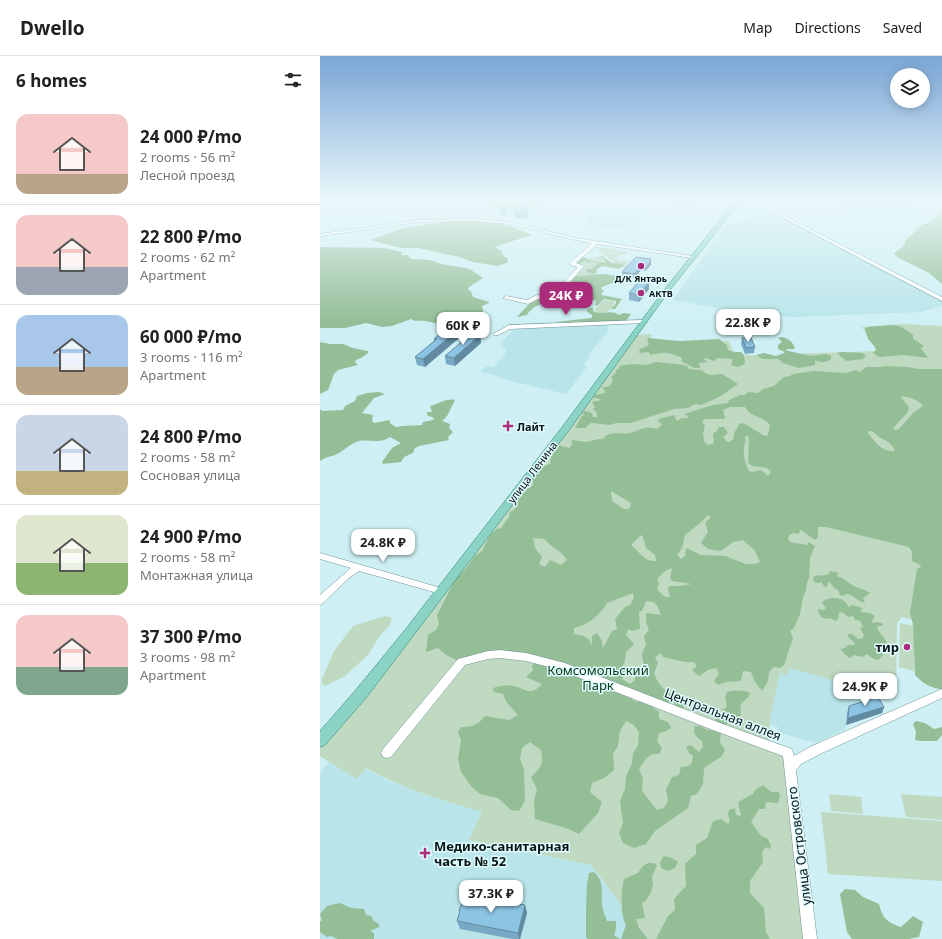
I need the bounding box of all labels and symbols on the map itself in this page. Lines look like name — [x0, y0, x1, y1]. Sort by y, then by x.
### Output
marker: Д/К Янтарь — [636, 261, 646, 271]
place label: Д/К Янтарь — [615, 272, 667, 285]
pin: 24K ₽ — [538, 282, 594, 316]
place label: АКТВ — [649, 287, 673, 300]
marker: АКТВ — [636, 288, 646, 298]
pin: 22.8K ₽ — [711, 309, 785, 343]
pin: 60K ₽ — [435, 312, 491, 346]
place label: Лайт — [517, 419, 545, 434]
marker: Лайт — [502, 420, 514, 432]
street label: улица Ленина — [504, 438, 560, 506]
pin: 24.8K ₽ — [346, 529, 420, 563]
place label: тир — [875, 638, 899, 656]
marker: тир — [902, 642, 912, 652]
park label: Комсомольский Парк — [547, 661, 649, 694]
pin: 24.9K ₽ — [828, 673, 902, 707]
street label: Центральная аллея — [662, 683, 784, 745]
street label: улица Островского — [783, 785, 815, 906]
place label: Медико-санитарная часть № 52 — [434, 837, 569, 870]
marker: Медико-санитарная часть № 52 — [419, 847, 431, 859]
pin: 37.3K ₽ — [454, 880, 528, 914]

